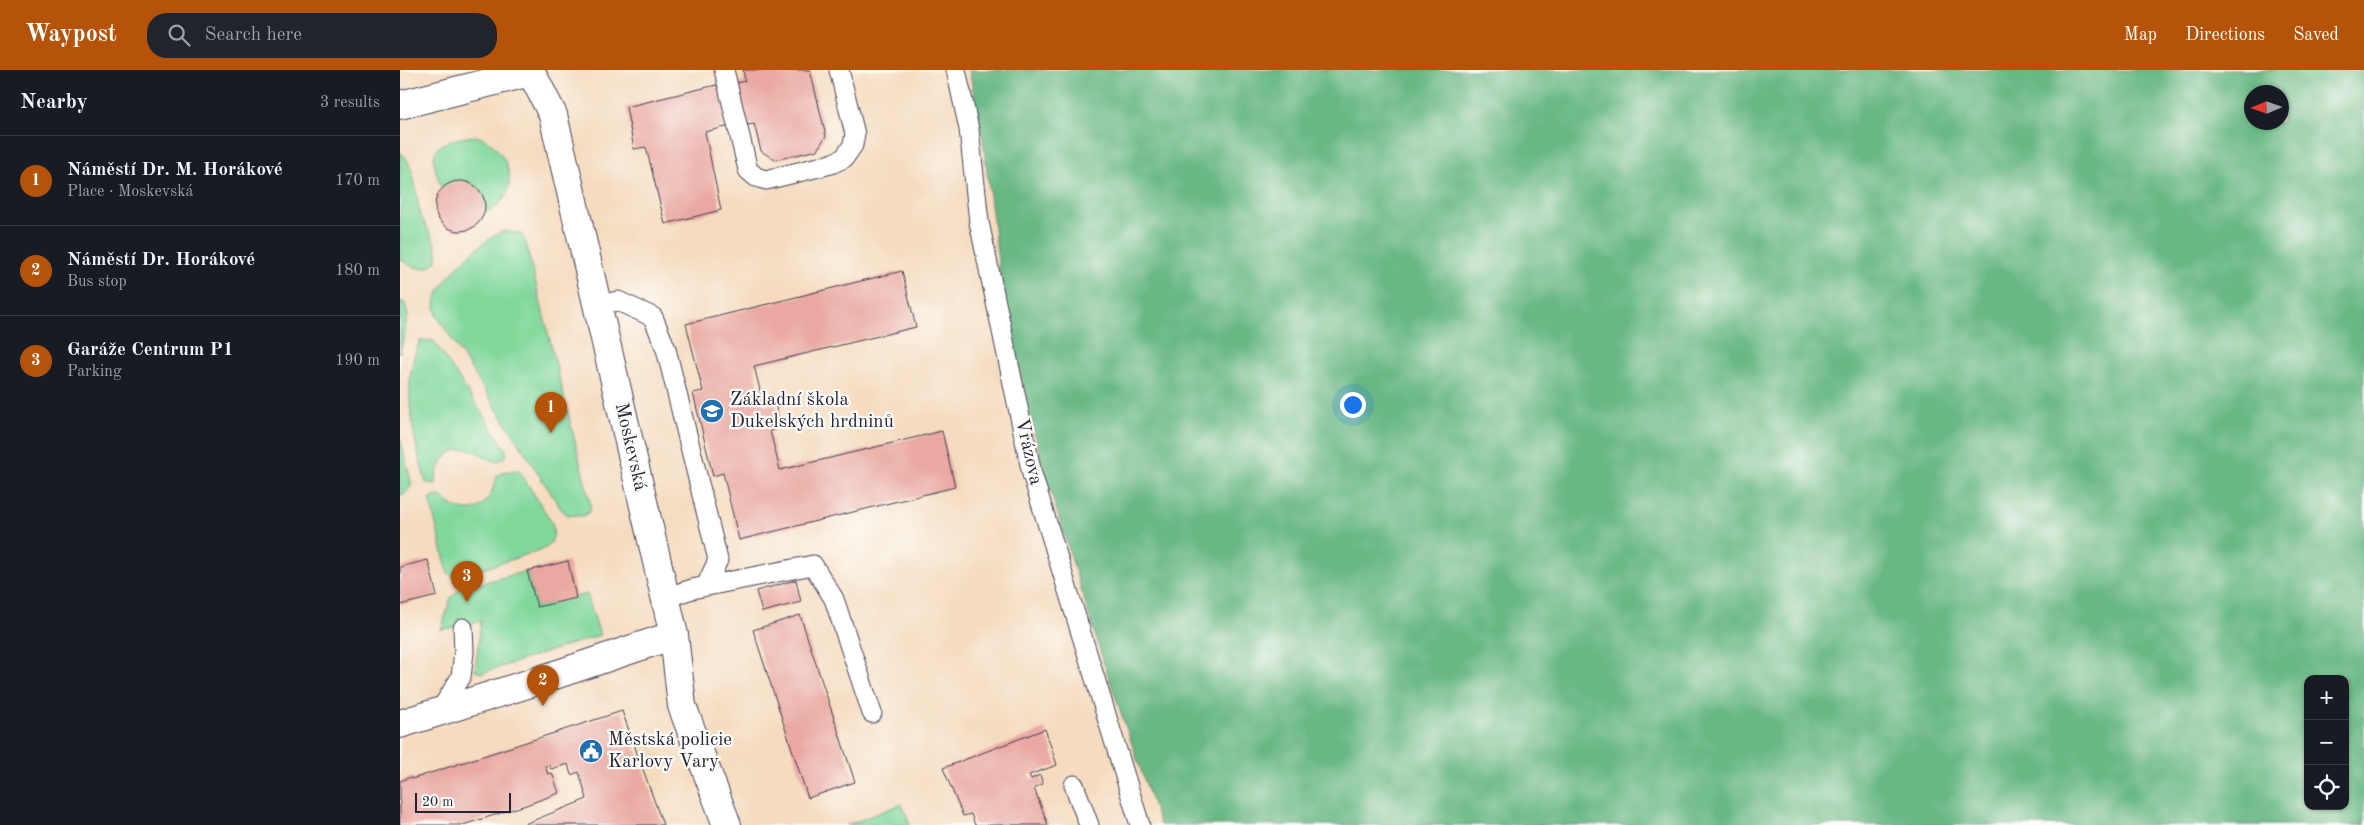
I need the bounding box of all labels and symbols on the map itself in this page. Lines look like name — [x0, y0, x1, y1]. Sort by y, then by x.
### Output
north arrow — [2244, 85, 2289, 130]
place label: Základní škola Dukelských hrdninů — [730, 391, 894, 432]
pin: 1 — [535, 392, 567, 433]
your location — [1340, 392, 1366, 418]
school or university icon: Základní škola Dukelských hrdninů — [699, 398, 725, 424]
street label: Moskevská — [611, 401, 649, 493]
street label: Vrázova — [1011, 417, 1045, 488]
pin: 3 — [451, 561, 483, 602]
pin: 2 — [527, 665, 559, 706]
place label: Městská policie Karlovy Vary — [608, 731, 732, 772]
public building icon: Městská policie Karlovy Vary — [578, 738, 604, 764]
scale bar — [415, 790, 511, 813]

